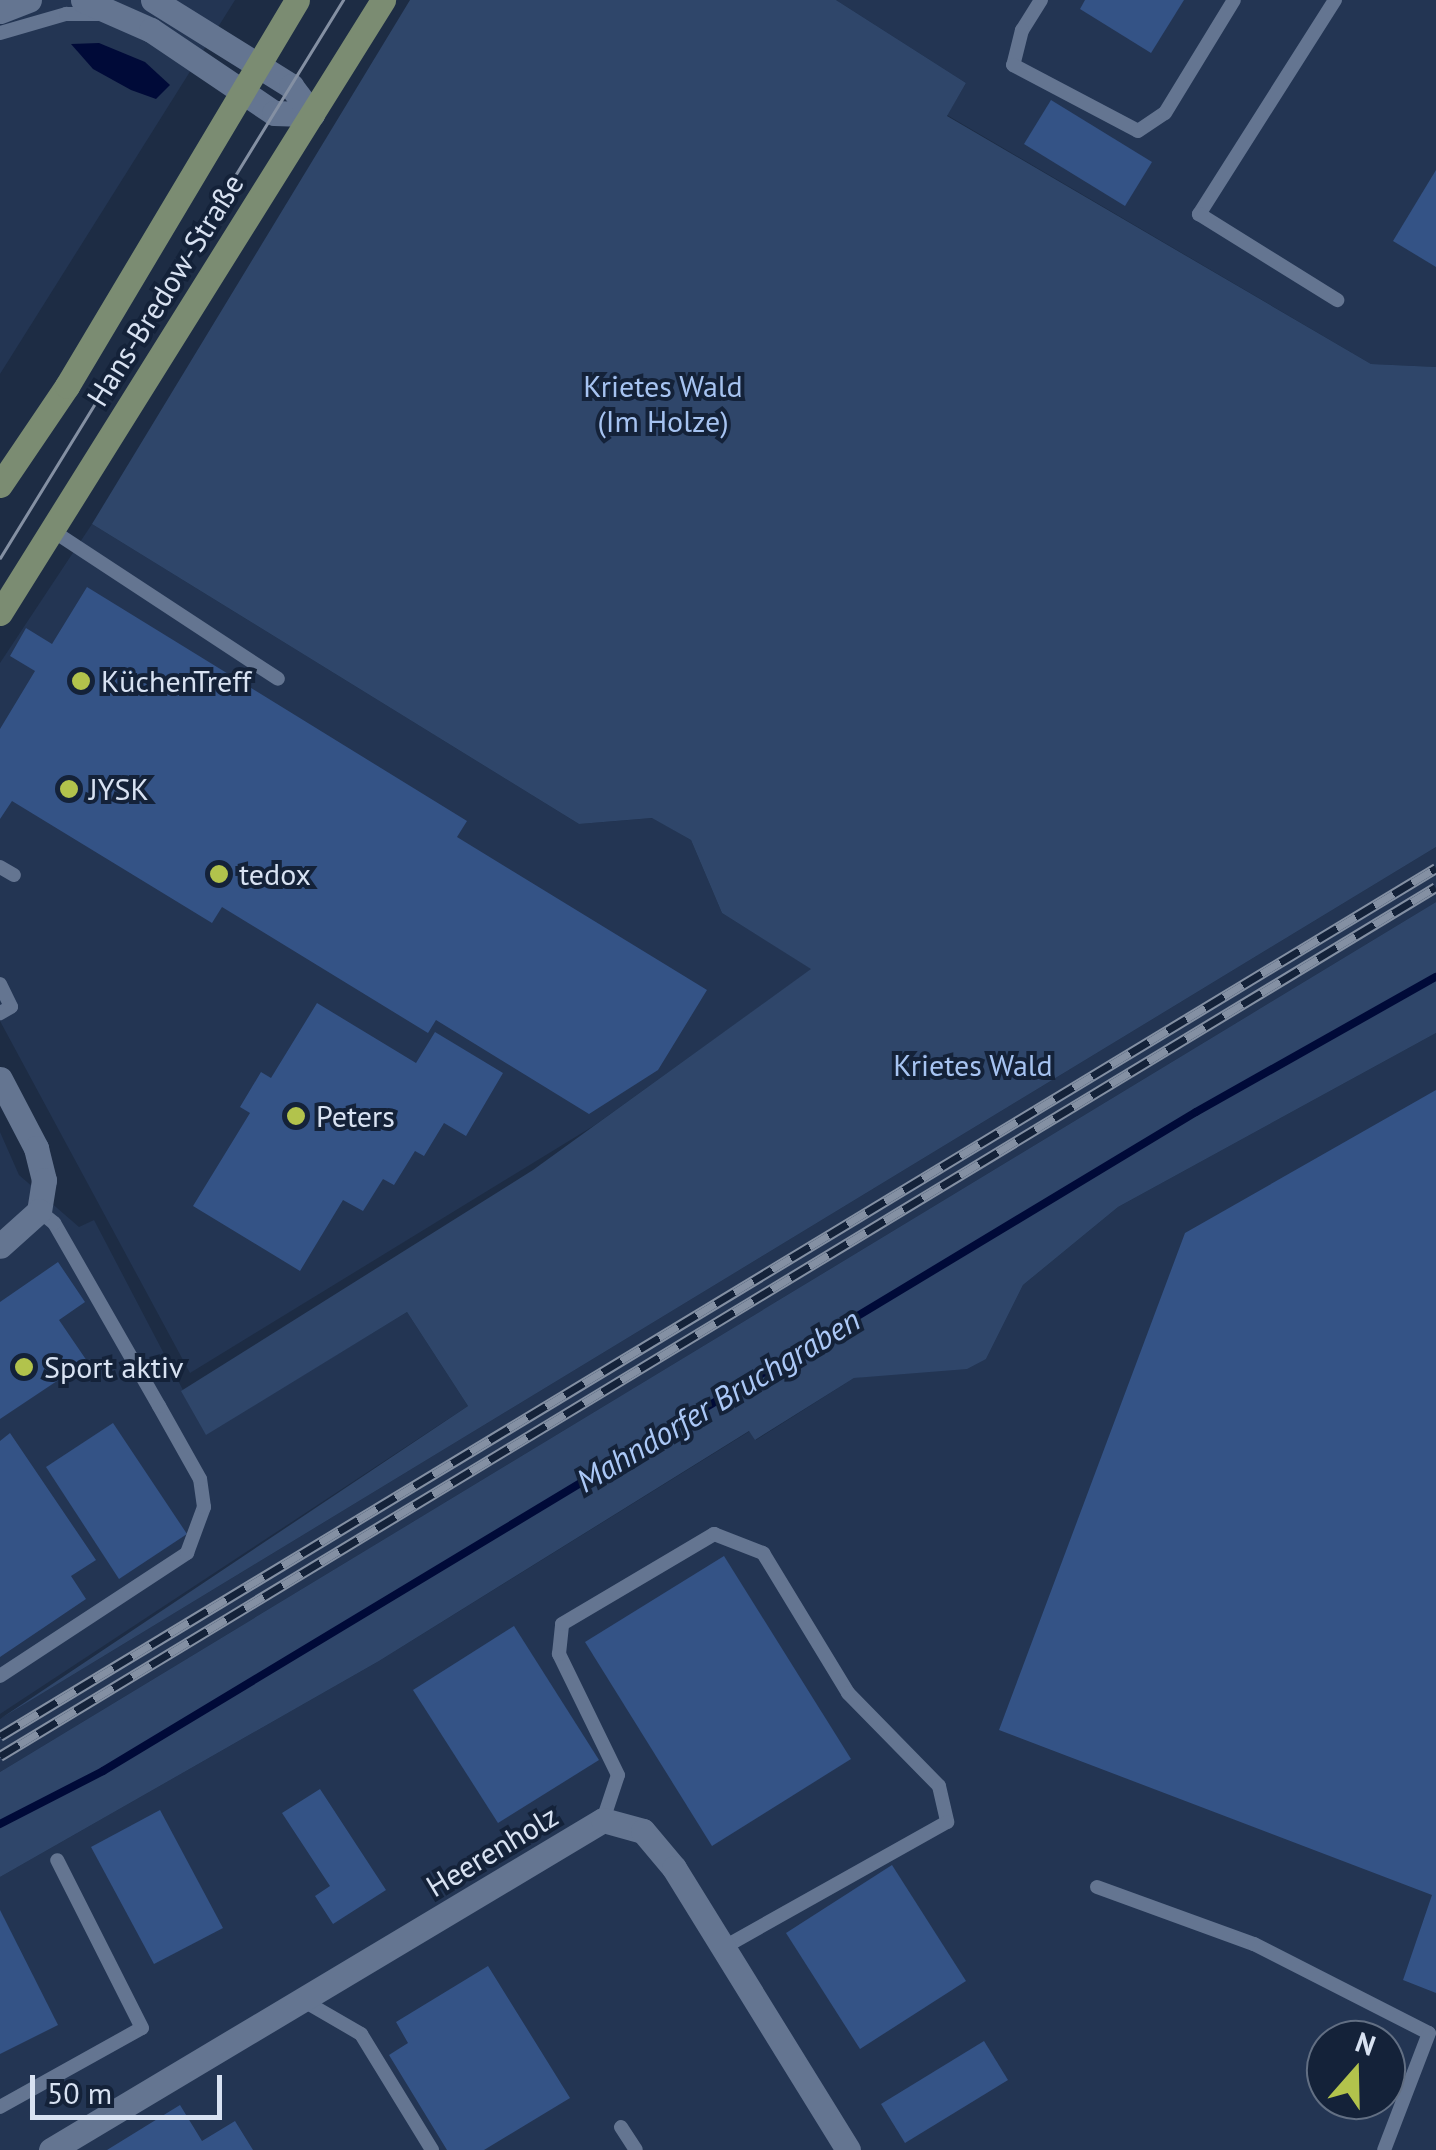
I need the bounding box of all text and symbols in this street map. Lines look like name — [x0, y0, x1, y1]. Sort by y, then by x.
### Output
street label: Hans-Bredow-Straße — [79, 167, 251, 413]
park label: Krietes Wald (Im Holze) — [583, 368, 743, 438]
place label: KüchenTreff — [101, 663, 251, 699]
marker: KüchenTreff — [70, 670, 92, 692]
place label: JYSK — [89, 771, 149, 807]
marker: JYSK — [58, 778, 80, 800]
place label: tedox — [239, 856, 311, 892]
marker: tedox — [208, 863, 230, 885]
park label: Krietes Wald — [893, 1047, 1053, 1083]
place label: Peters — [316, 1098, 395, 1134]
marker: Peters — [285, 1105, 307, 1127]
water label: Mahndorfer Bruchgraben — [569, 1300, 867, 1500]
place label: Sport aktiv — [44, 1349, 183, 1385]
marker: Sport aktiv — [13, 1356, 35, 1378]
street label: Heerenholz — [420, 1798, 564, 1904]
north arrow — [1306, 2020, 1406, 2120]
text: N — [1351, 2023, 1381, 2064]
scale bar — [35, 2055, 228, 2117]
text: 50 m — [47, 2073, 112, 2112]

